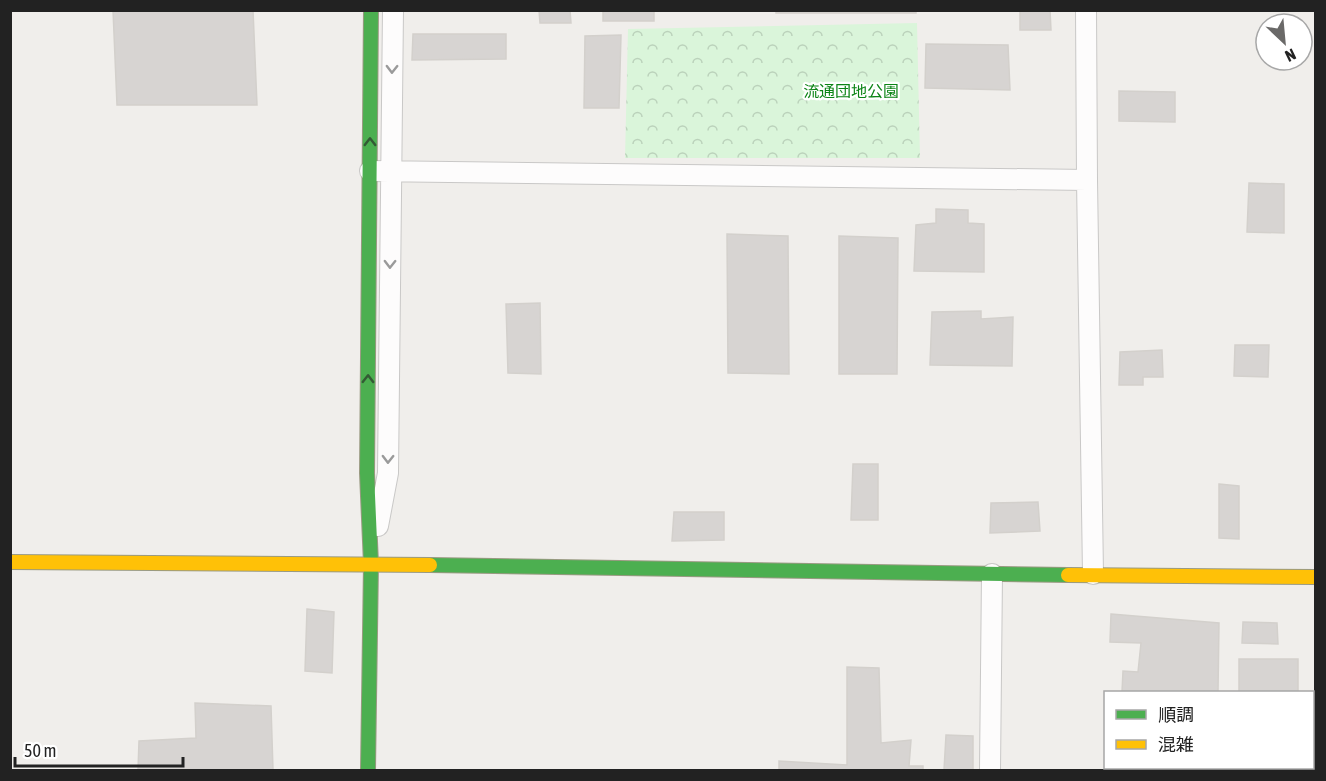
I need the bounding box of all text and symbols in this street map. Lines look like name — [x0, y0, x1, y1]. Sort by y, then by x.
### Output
north arrow — [1254, 12, 1314, 72]
text: N — [1282, 45, 1299, 66]
one-way arrow — [386, 64, 398, 73]
park label: 流通団地公園 — [803, 82, 899, 100]
one-way arrow — [364, 138, 376, 147]
one-way arrow — [384, 259, 396, 268]
one-way arrow — [362, 375, 374, 384]
one-way arrow — [382, 454, 394, 463]
legend — [1104, 691, 1314, 769]
text: 順調 — [1158, 704, 1194, 725]
scale bar — [15, 730, 183, 768]
text: 混雑 — [1158, 734, 1194, 755]
text: 50 m — [24, 740, 56, 761]

